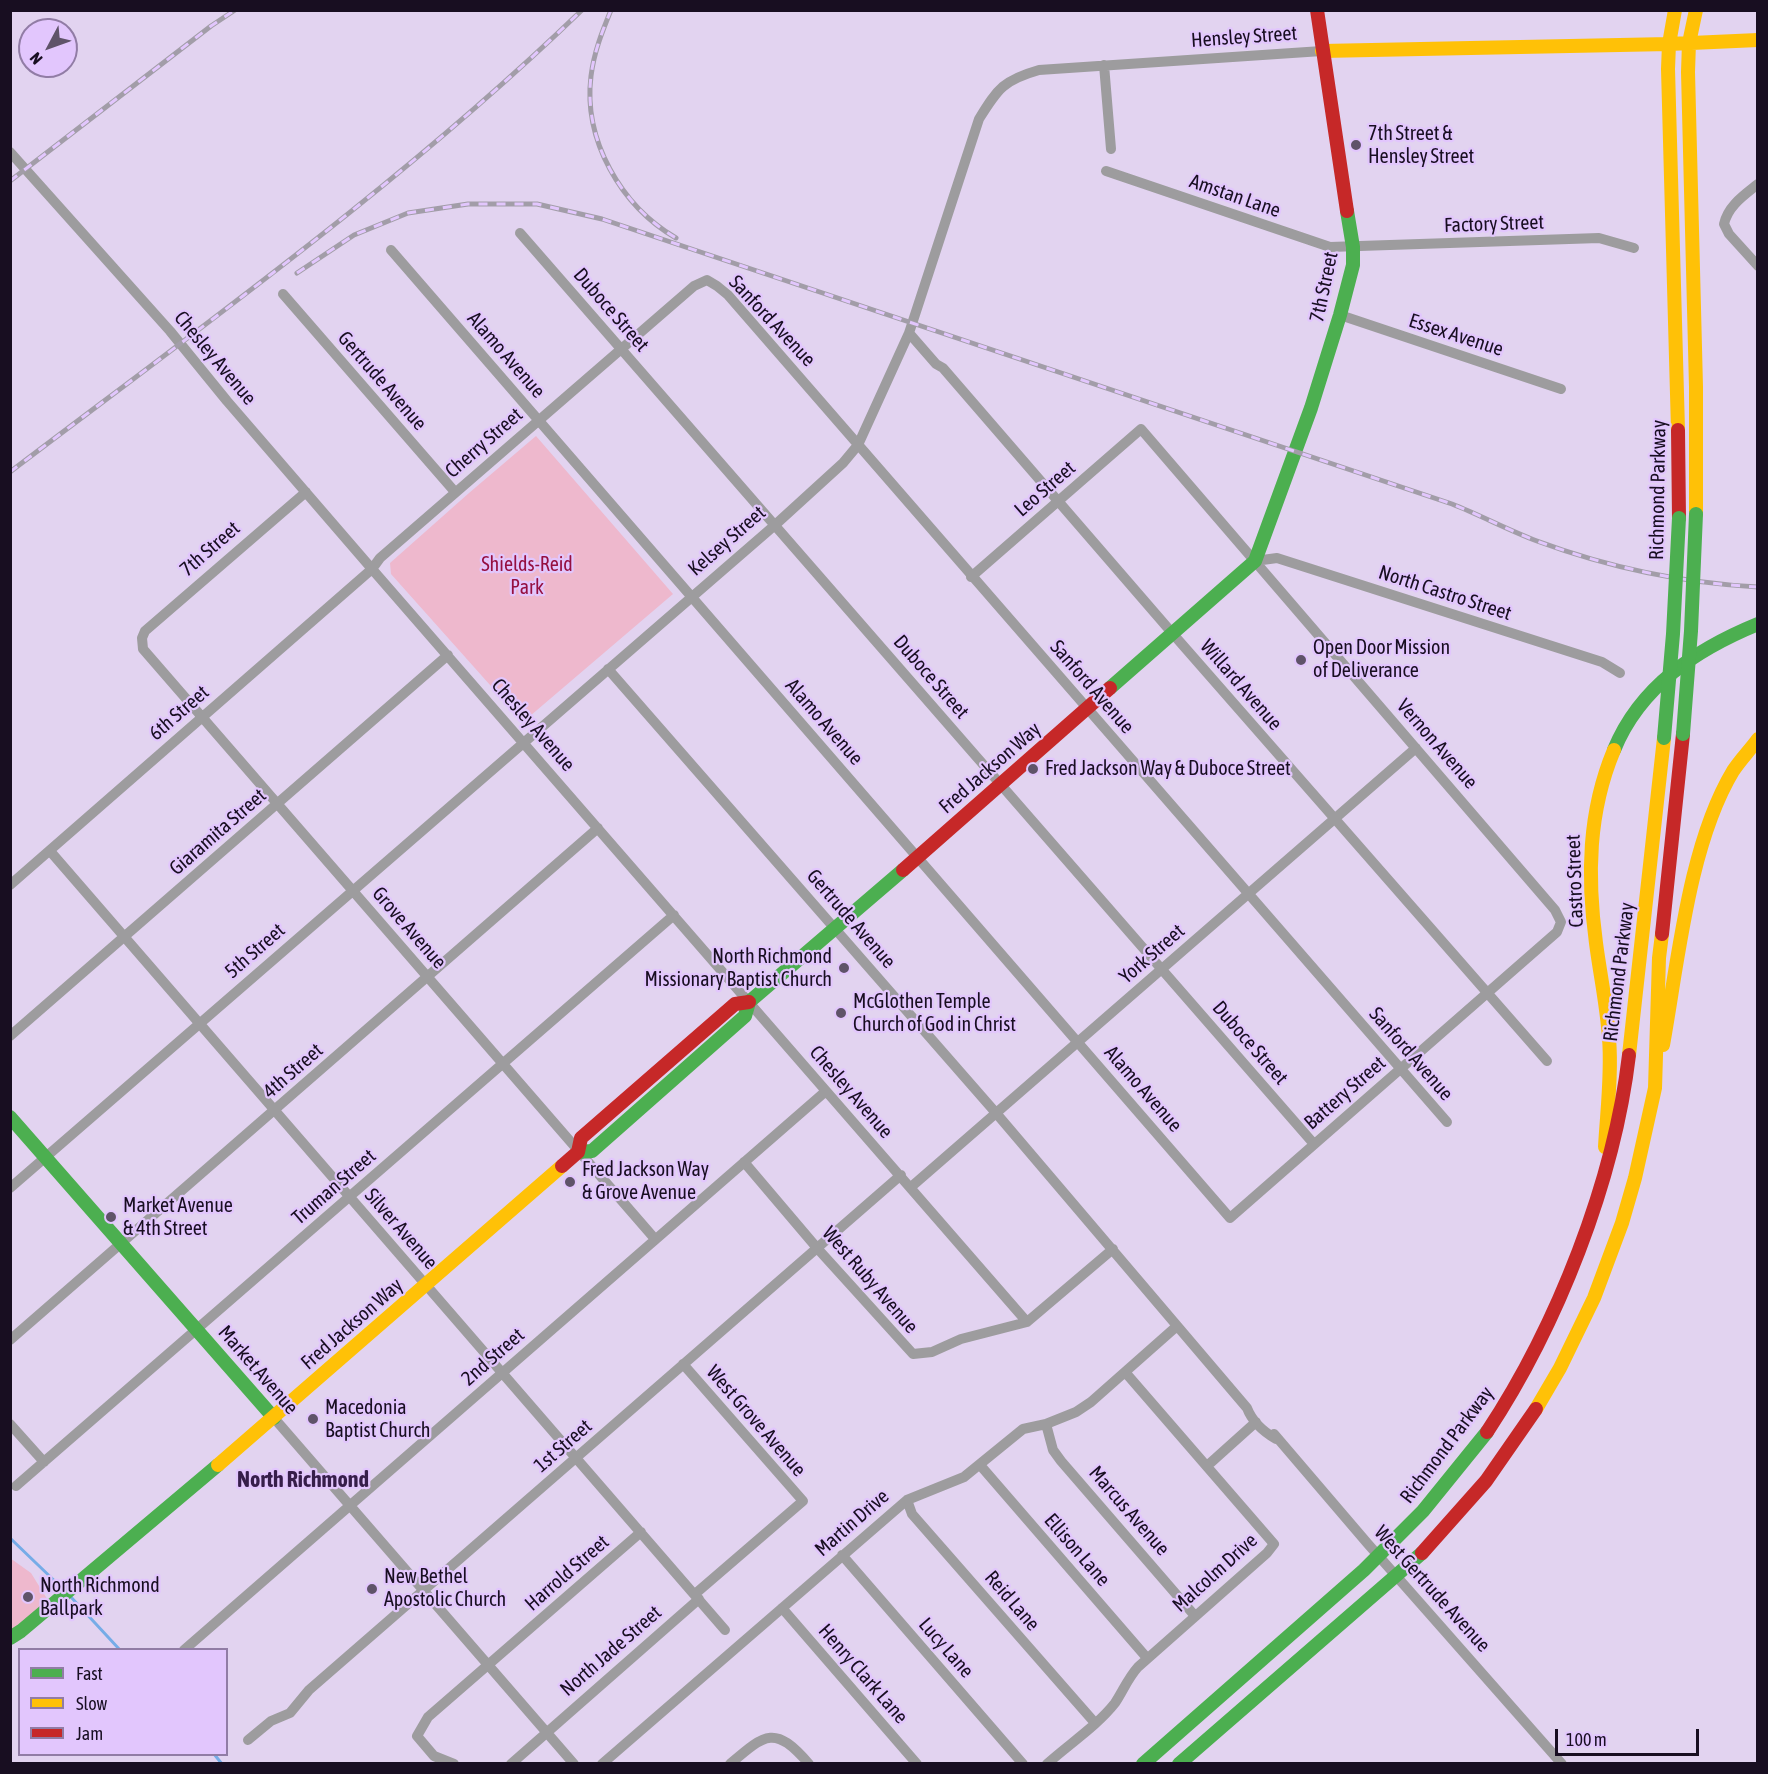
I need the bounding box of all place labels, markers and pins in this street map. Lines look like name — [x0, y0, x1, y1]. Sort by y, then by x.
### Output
place label: 7th Street & Hensley Street — [1368, 122, 1474, 169]
marker: 7th Street & Hensley Street — [1349, 138, 1363, 152]
place label: Open Door Mission of Deliverance — [1313, 636, 1450, 683]
marker: Open Door Mission of Deliverance — [1294, 653, 1308, 667]
place label: Fred Jackson Way & Duboce Street — [1045, 757, 1291, 781]
marker: Fred Jackson Way & Duboce Street — [1026, 762, 1040, 776]
place label: North Richmond Missionary Baptist Church — [644, 945, 832, 992]
marker: North Richmond Missionary Baptist Church — [837, 961, 851, 975]
place label: McGlothen Temple Church of God in Christ — [853, 990, 1016, 1037]
marker: McGlothen Temple Church of God in Christ — [834, 1006, 848, 1020]
place label: Fred Jackson Way & Grove Avenue — [582, 1158, 709, 1205]
marker: Fred Jackson Way & Grove Avenue — [563, 1175, 577, 1189]
place label: Market Avenue & 4th Street — [123, 1194, 233, 1241]
marker: Market Avenue & 4th Street — [104, 1210, 118, 1224]
place label: Macedonia Baptist Church — [325, 1396, 431, 1443]
marker: Macedonia Baptist Church — [306, 1412, 320, 1426]
place label: New Bethel Apostolic Church — [384, 1565, 506, 1612]
place label: North Richmond Ballpark — [40, 1574, 160, 1621]
marker: New Bethel Apostolic Church — [365, 1582, 379, 1596]
marker: North Richmond Ballpark — [21, 1590, 35, 1604]

